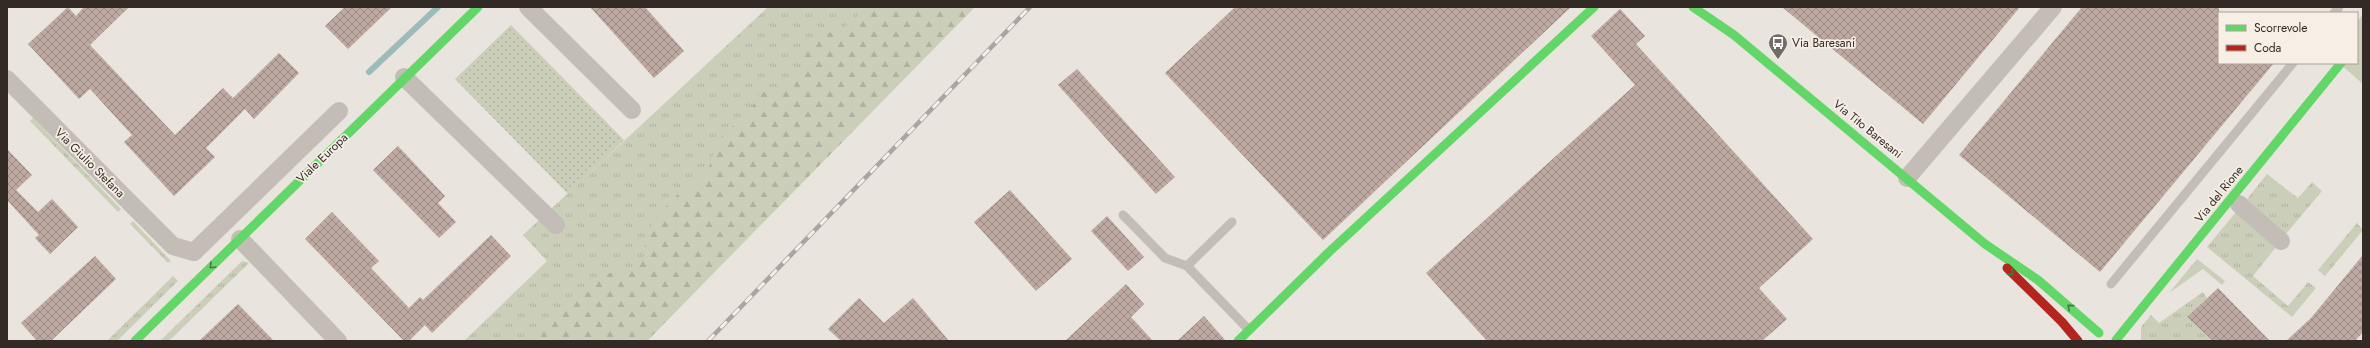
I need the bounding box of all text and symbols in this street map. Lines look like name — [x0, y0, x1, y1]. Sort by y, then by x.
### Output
legend — [2218, 12, 2358, 64]
text: Scorrevole — [2254, 19, 2308, 37]
bus stop icon: Via Baresani — [1767, 32, 1789, 60]
place label: Via Baresani — [1792, 34, 1855, 52]
text: Coda — [2254, 39, 2282, 57]
street label: Via Tito Baresani — [1829, 95, 1907, 163]
street label: Via Giulio Stefana — [51, 124, 129, 202]
street label: Viale Europa — [292, 129, 352, 187]
street label: Via del Rione — [2190, 162, 2248, 226]
one-way arrow — [209, 261, 217, 269]
one-way arrow — [2006, 268, 2014, 276]
one-way arrow — [2067, 304, 2075, 311]

